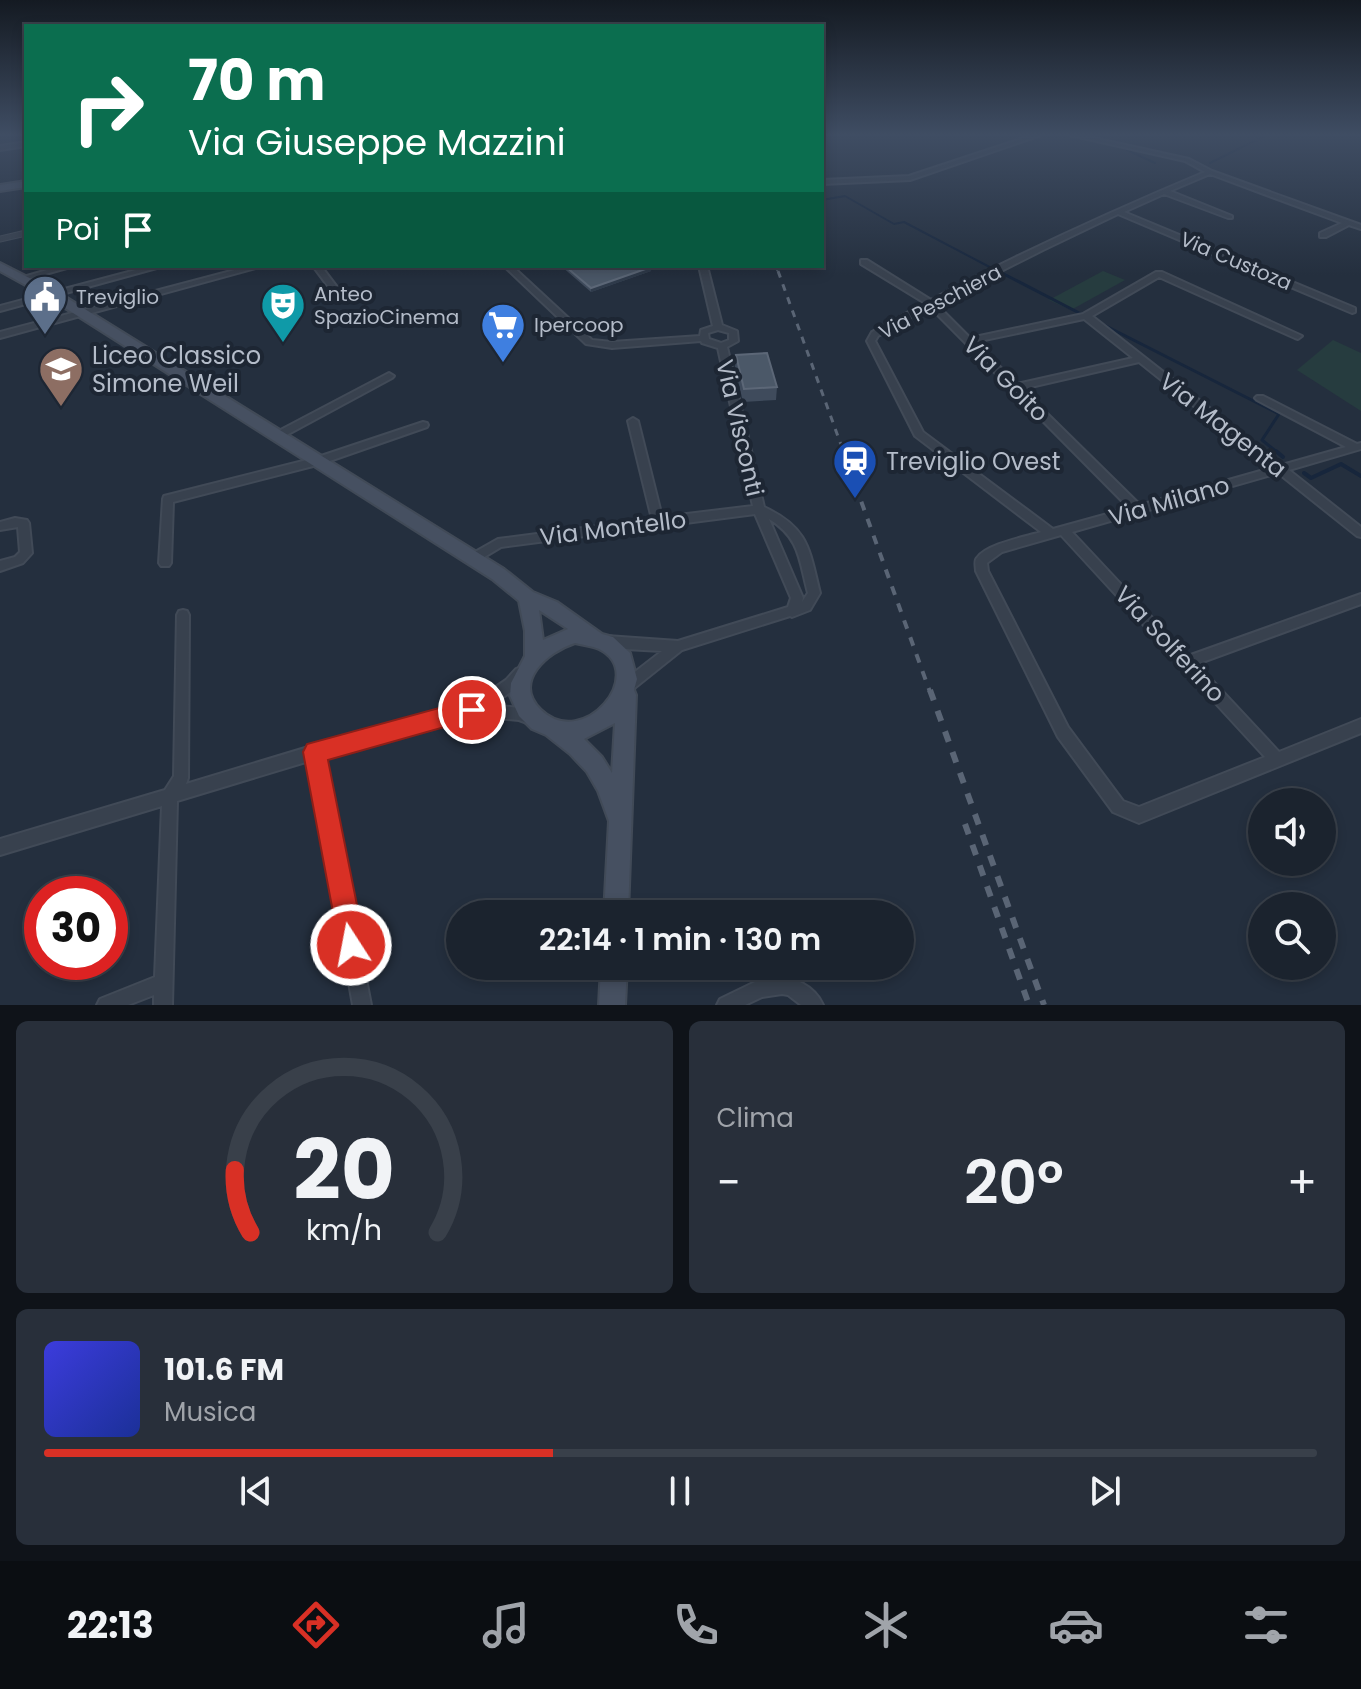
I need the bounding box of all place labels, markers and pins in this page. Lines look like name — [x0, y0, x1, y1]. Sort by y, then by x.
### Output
public building icon: Treviglio — [21, 273, 69, 336]
place label: Anteo SpazioCinema — [314, 280, 459, 331]
theatre icon: Anteo SpazioCinema — [259, 281, 307, 344]
place label: Treviglio — [76, 283, 159, 311]
supermarket icon: Ipercoop — [479, 301, 527, 364]
place label: Ipercoop — [534, 311, 624, 339]
place label: Liceo Classico Simone Weil — [92, 339, 261, 400]
school or university icon: Liceo Classico Simone Weil — [37, 345, 85, 408]
station icon: Treviglio Ovest — [831, 437, 879, 500]
place label: Treviglio Ovest — [886, 445, 1060, 478]
pin — [438, 676, 506, 744]

